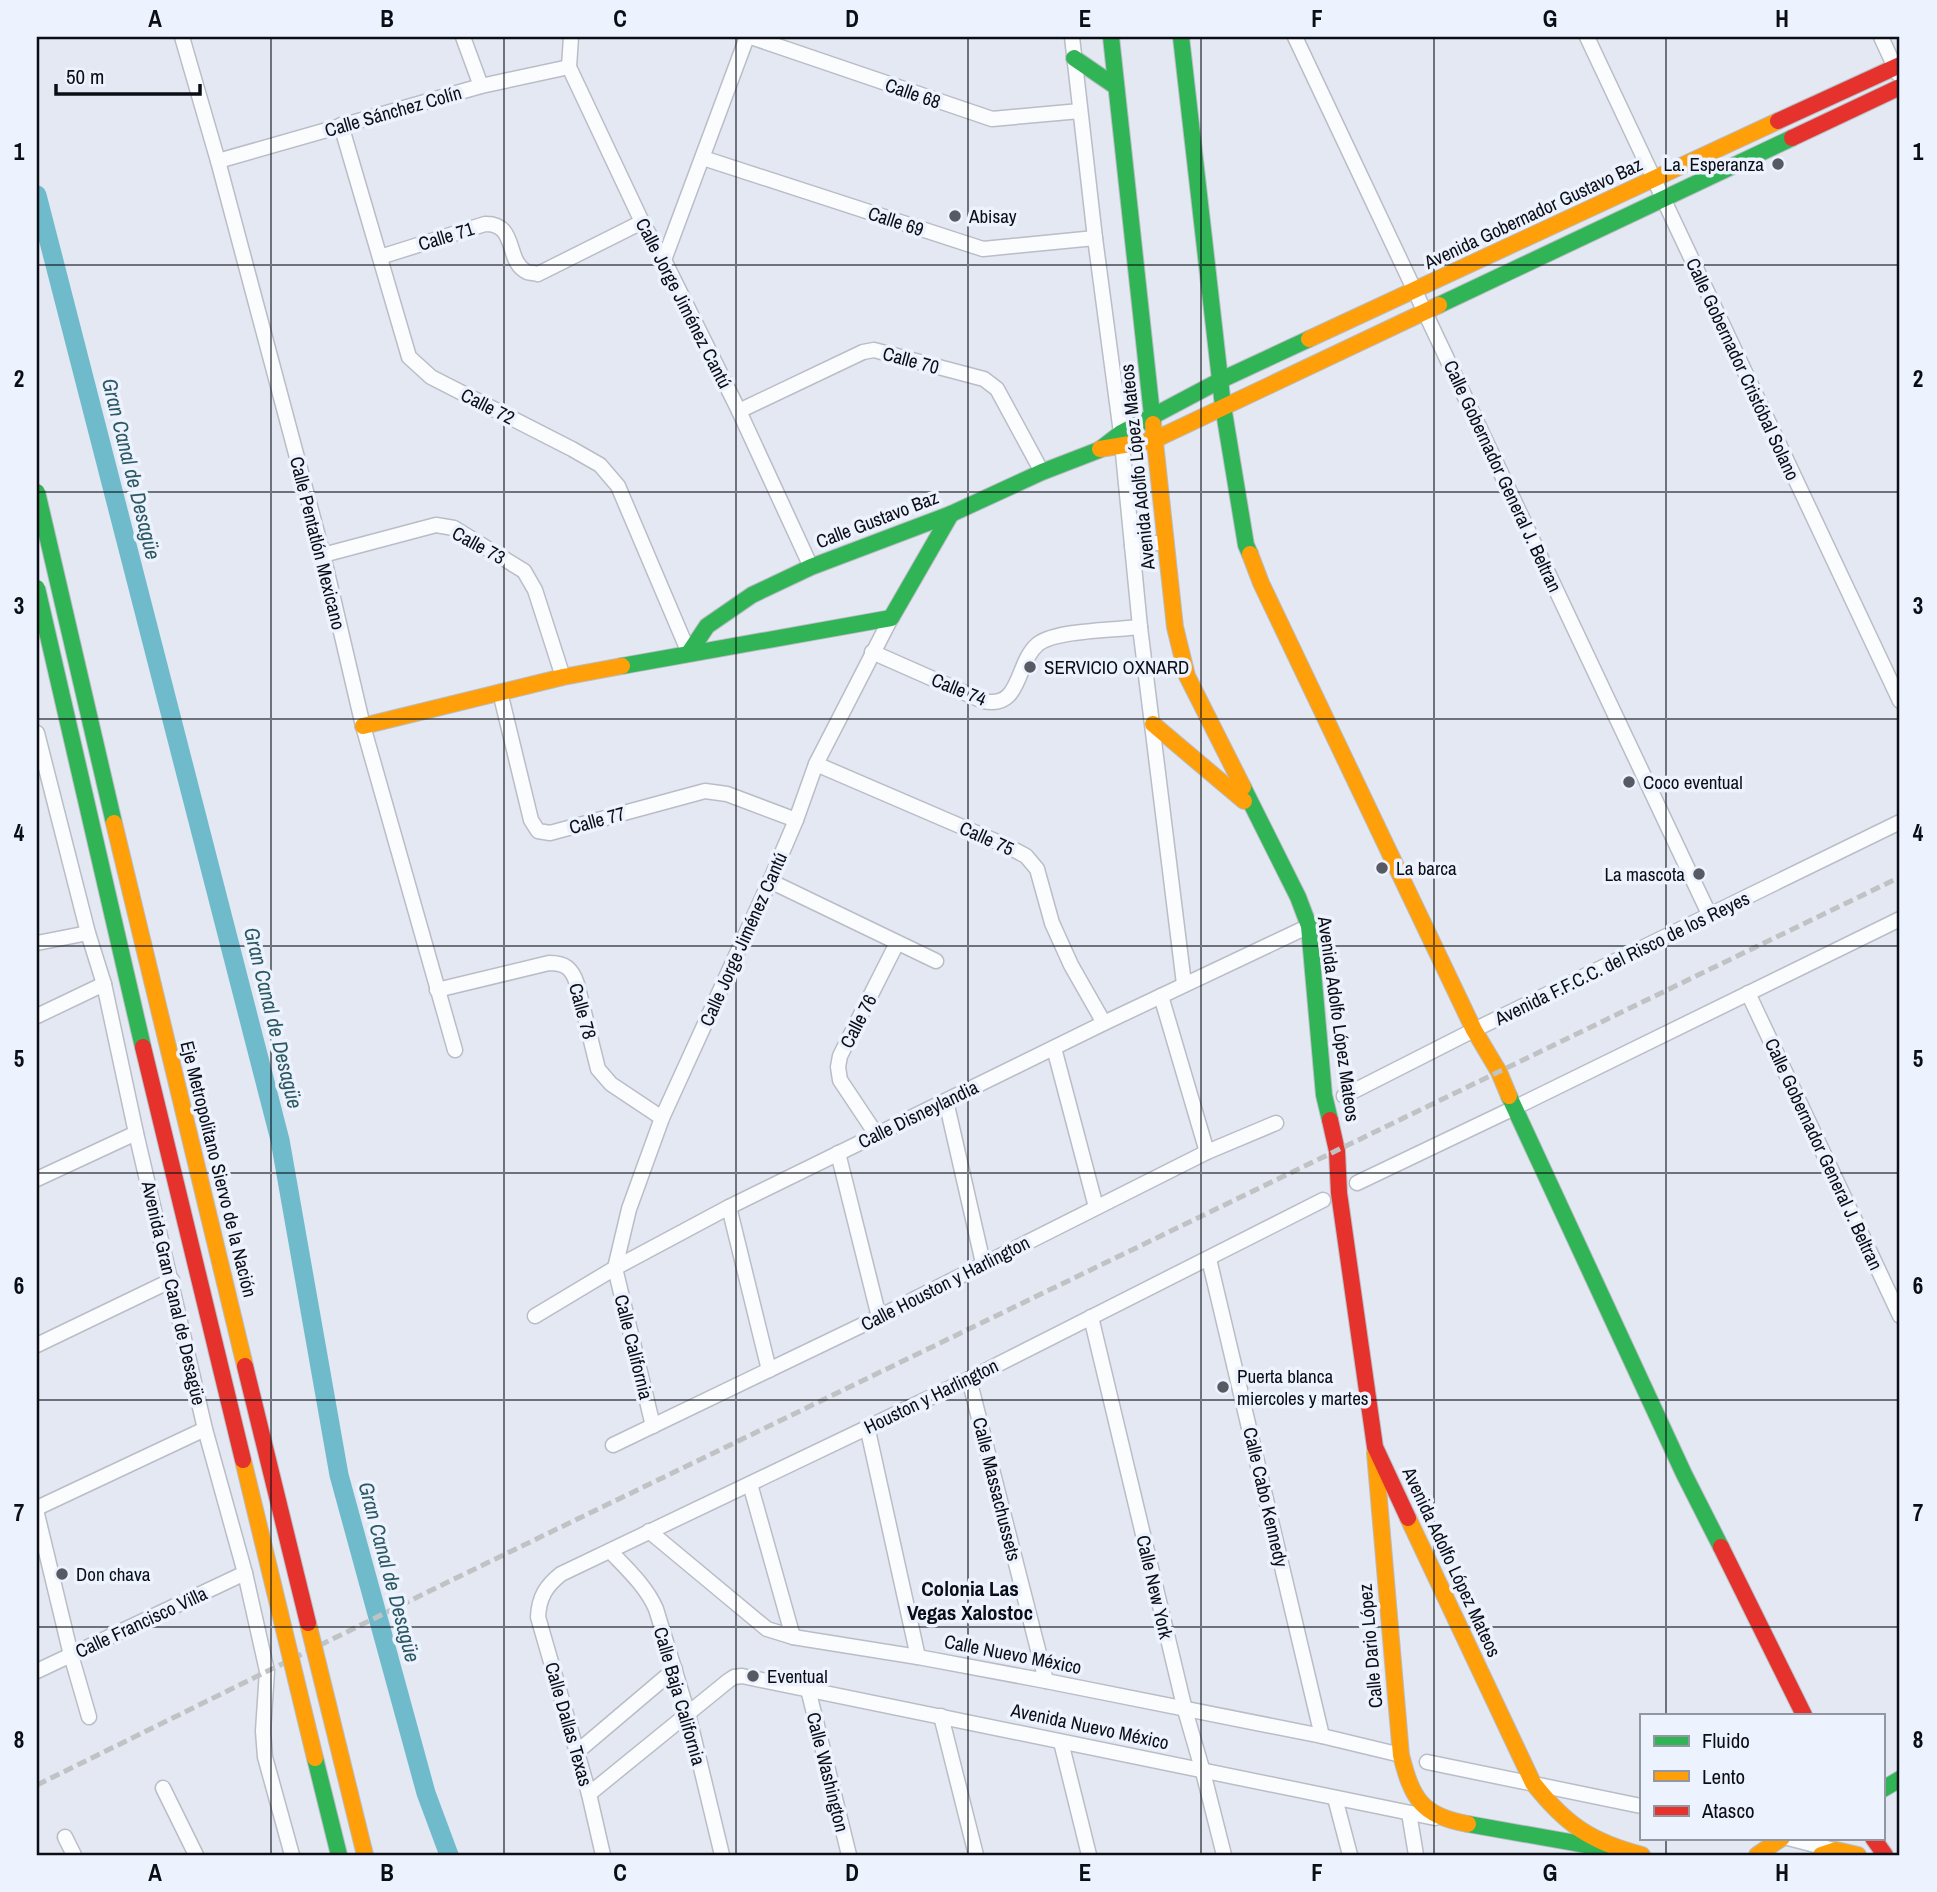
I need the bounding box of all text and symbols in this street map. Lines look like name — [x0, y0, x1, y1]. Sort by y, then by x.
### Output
text: A — [148, 3, 162, 34]
text: B — [380, 3, 394, 34]
text: C — [613, 3, 627, 34]
text: D — [845, 3, 859, 34]
text: E — [1079, 3, 1091, 34]
text: F — [1311, 3, 1323, 34]
text: G — [1543, 3, 1557, 34]
text: H — [1775, 3, 1789, 34]
scale bar — [56, 52, 200, 96]
text: 50 m — [66, 62, 104, 91]
street label: Calle 68 — [882, 71, 944, 115]
street label: Calle Sánchez Colín — [322, 79, 464, 143]
text: 1 — [14, 136, 25, 167]
text: 1 — [1913, 136, 1924, 167]
street label: Avenida Gobernador Gustavo Baz — [1419, 151, 1646, 275]
place label: La. Esperanza — [1664, 151, 1764, 177]
marker: La. Esperanza — [1770, 156, 1786, 172]
street label: Calle 69 — [865, 200, 927, 242]
place label: Abisay — [968, 203, 1017, 229]
marker: Abisay — [947, 208, 963, 224]
street label: Calle Jorge Jiménez Cantú — [630, 213, 738, 393]
street label: Calle 71 — [415, 215, 477, 257]
street label: Calle Gobernador Cristóbal Solano — [1680, 254, 1806, 484]
street label: Calle 70 — [880, 340, 942, 380]
street label: Calle Gobernador General J. Beltran — [1438, 356, 1568, 596]
text: 2 — [14, 363, 24, 394]
street label: Avenida Adolfo López Mateos — [1113, 363, 1161, 572]
text: 2 — [1913, 363, 1923, 394]
water label: Gran Canal de Desagüe — [95, 375, 168, 562]
street label: Calle 72 — [457, 381, 519, 431]
street label: Calle Pentatlón Mexicano — [284, 454, 352, 632]
street label: Calle Gustavo Baz — [812, 484, 942, 554]
street label: Calle 73 — [448, 520, 510, 570]
text: 3 — [14, 590, 24, 621]
text: 3 — [1913, 590, 1923, 621]
place label: SERVICIO OXNARD — [1044, 654, 1189, 680]
marker: SERVICIO OXNARD — [1022, 659, 1038, 675]
street label: Calle 74 — [928, 666, 991, 712]
place label: Coco eventual — [1643, 769, 1743, 795]
marker: Coco eventual — [1621, 774, 1637, 790]
street label: Calle 77 — [566, 800, 628, 840]
street label: Calle 75 — [956, 815, 1019, 862]
text: 4 — [14, 817, 25, 848]
text: 4 — [1913, 817, 1924, 848]
street label: Calle Jorge Jiménez Cantú — [693, 848, 793, 1030]
place label: La barca — [1396, 855, 1457, 881]
marker: La barca — [1374, 860, 1390, 876]
place label: La mascota — [1604, 861, 1685, 887]
marker: La mascota — [1691, 866, 1707, 882]
street label: Avenida F.F.C.C. del Risco de los Reyes — [1489, 885, 1754, 1032]
street label: Avenida Adolfo López Mateos — [1312, 914, 1366, 1123]
water label: Gran Canal de Desagüe — [237, 924, 310, 1111]
street label: Calle 78 — [563, 980, 603, 1042]
street label: Calle 76 — [833, 990, 883, 1052]
street label: Calle Gobernador General J. Beltran — [1759, 1034, 1889, 1274]
street label: Eje Metropolitano Siervo de la Nación — [175, 1038, 263, 1300]
text: 5 — [14, 1043, 24, 1074]
text: 5 — [1913, 1043, 1923, 1074]
street label: Calle Disneylandia — [854, 1074, 983, 1154]
street label: Avenida Gran Canal de Desagüe — [135, 1177, 212, 1408]
street label: Calle Houston y Harlington — [856, 1229, 1034, 1337]
text: 6 — [14, 1270, 24, 1301]
text: 6 — [1913, 1270, 1923, 1301]
street label: Calle California — [608, 1292, 660, 1403]
street label: Houston y Harlington — [860, 1352, 1002, 1440]
place label: Puerta blanca miercoles y martes — [1237, 1363, 1369, 1411]
marker: Puerta blanca miercoles y martes — [1215, 1379, 1231, 1395]
street label: Calle Massachussets — [967, 1414, 1027, 1564]
street label: Calle Cabo Kennedy — [1237, 1424, 1295, 1570]
street label: Avenida Adolfo López Mateos — [1396, 1462, 1508, 1661]
water label: Gran Canal de Desagüe — [351, 1478, 428, 1665]
text: 7 — [14, 1497, 24, 1528]
text: 7 — [1913, 1497, 1923, 1528]
street label: Calle New York — [1130, 1533, 1180, 1642]
place label: Don chava — [76, 1561, 151, 1587]
marker: Don chava — [54, 1566, 70, 1582]
district label: Colonia Las Vegas Xalostoc — [907, 1574, 1033, 1627]
street label: Calle Francisco Villa — [71, 1580, 211, 1664]
street label: Calle Dario López — [1352, 1583, 1388, 1709]
street label: Calle Baja California — [648, 1624, 712, 1769]
street label: Calle Nuevo México — [942, 1628, 1084, 1680]
street label: Calle Dallas Texas — [539, 1659, 599, 1789]
place label: Eventual — [767, 1663, 828, 1689]
marker: Eventual — [745, 1668, 761, 1684]
street label: Avenida Nuevo México — [1008, 1696, 1171, 1755]
street label: Calle Washington — [801, 1709, 855, 1835]
legend — [1640, 1714, 1884, 1840]
text: 8 — [14, 1724, 24, 1755]
text: 8 — [1913, 1724, 1923, 1755]
text: Fluido — [1702, 1726, 1750, 1755]
text: Lento — [1702, 1762, 1745, 1791]
text: Atasco — [1701, 1796, 1755, 1825]
text: A — [148, 1857, 162, 1888]
text: B — [380, 1857, 394, 1888]
text: C — [613, 1857, 627, 1888]
text: D — [845, 1857, 859, 1888]
text: E — [1079, 1857, 1091, 1888]
text: F — [1311, 1857, 1323, 1888]
text: G — [1543, 1857, 1557, 1888]
text: H — [1775, 1857, 1789, 1888]

